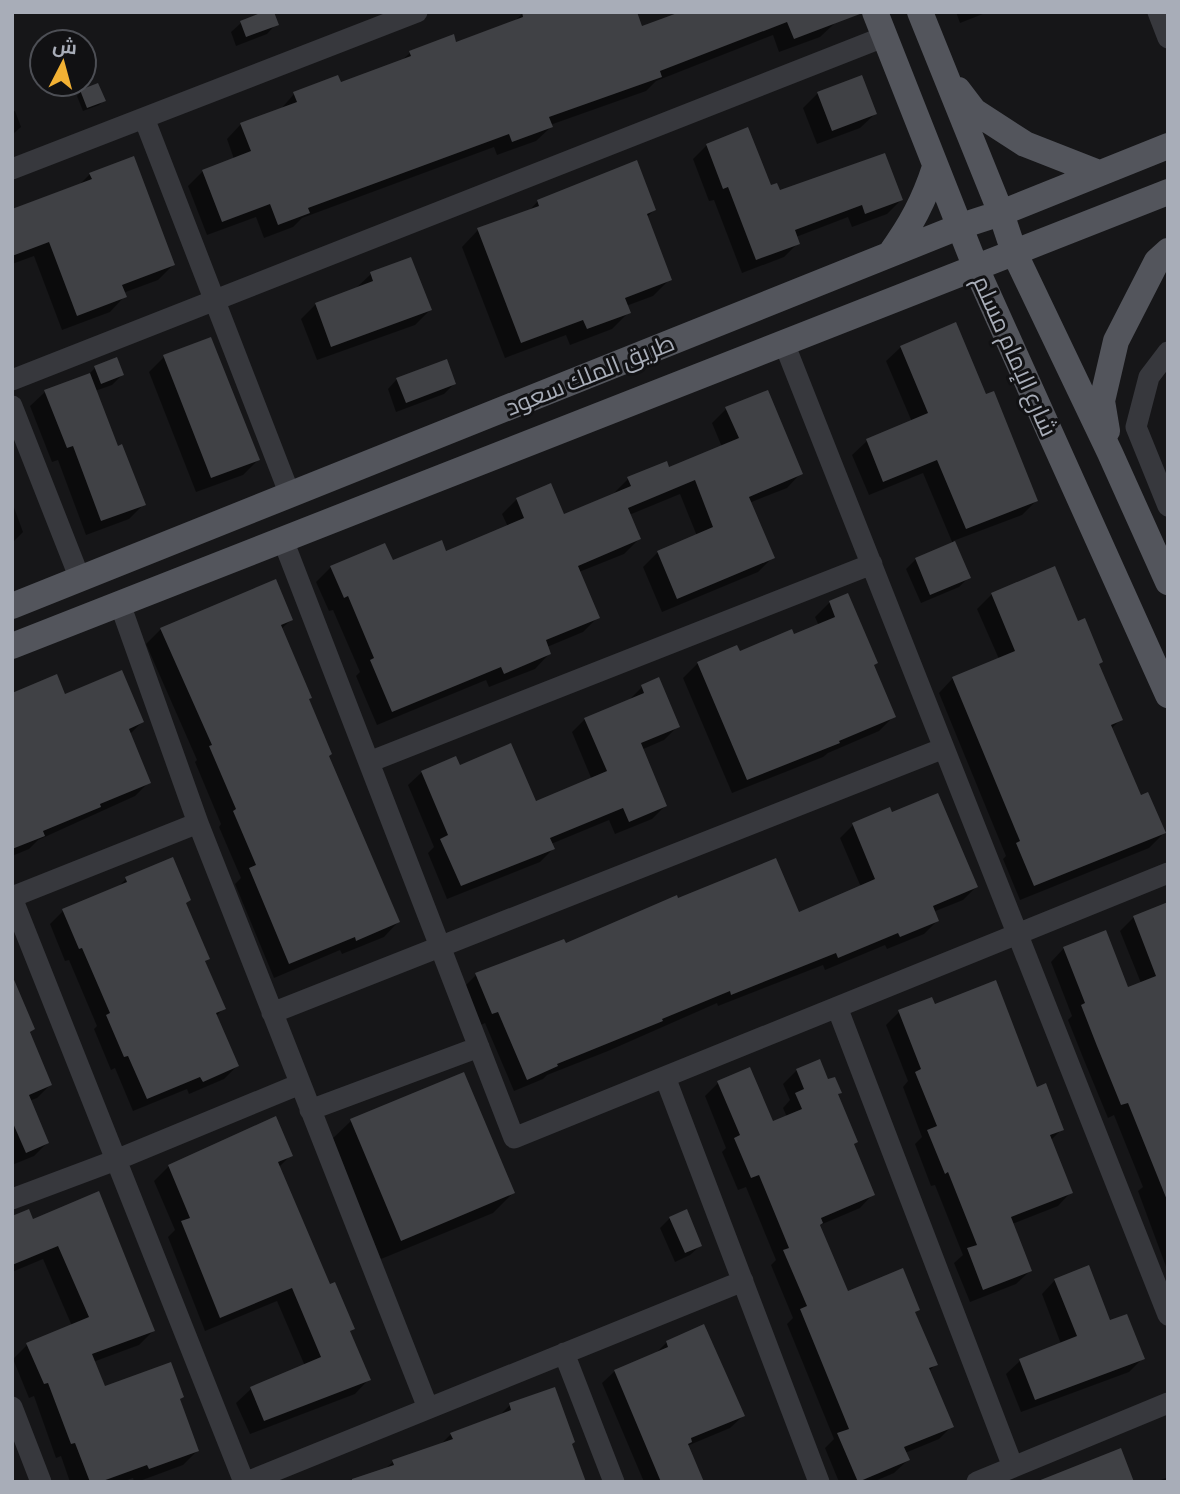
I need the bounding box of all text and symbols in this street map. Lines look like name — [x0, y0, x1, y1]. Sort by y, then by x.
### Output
north arrow — [28, 28, 98, 98]
text: ش — [51, 36, 78, 59]
street label: شارع الإمام مسلم — [965, 272, 1061, 442]
street label: طريق الملك سعود — [503, 331, 679, 423]

